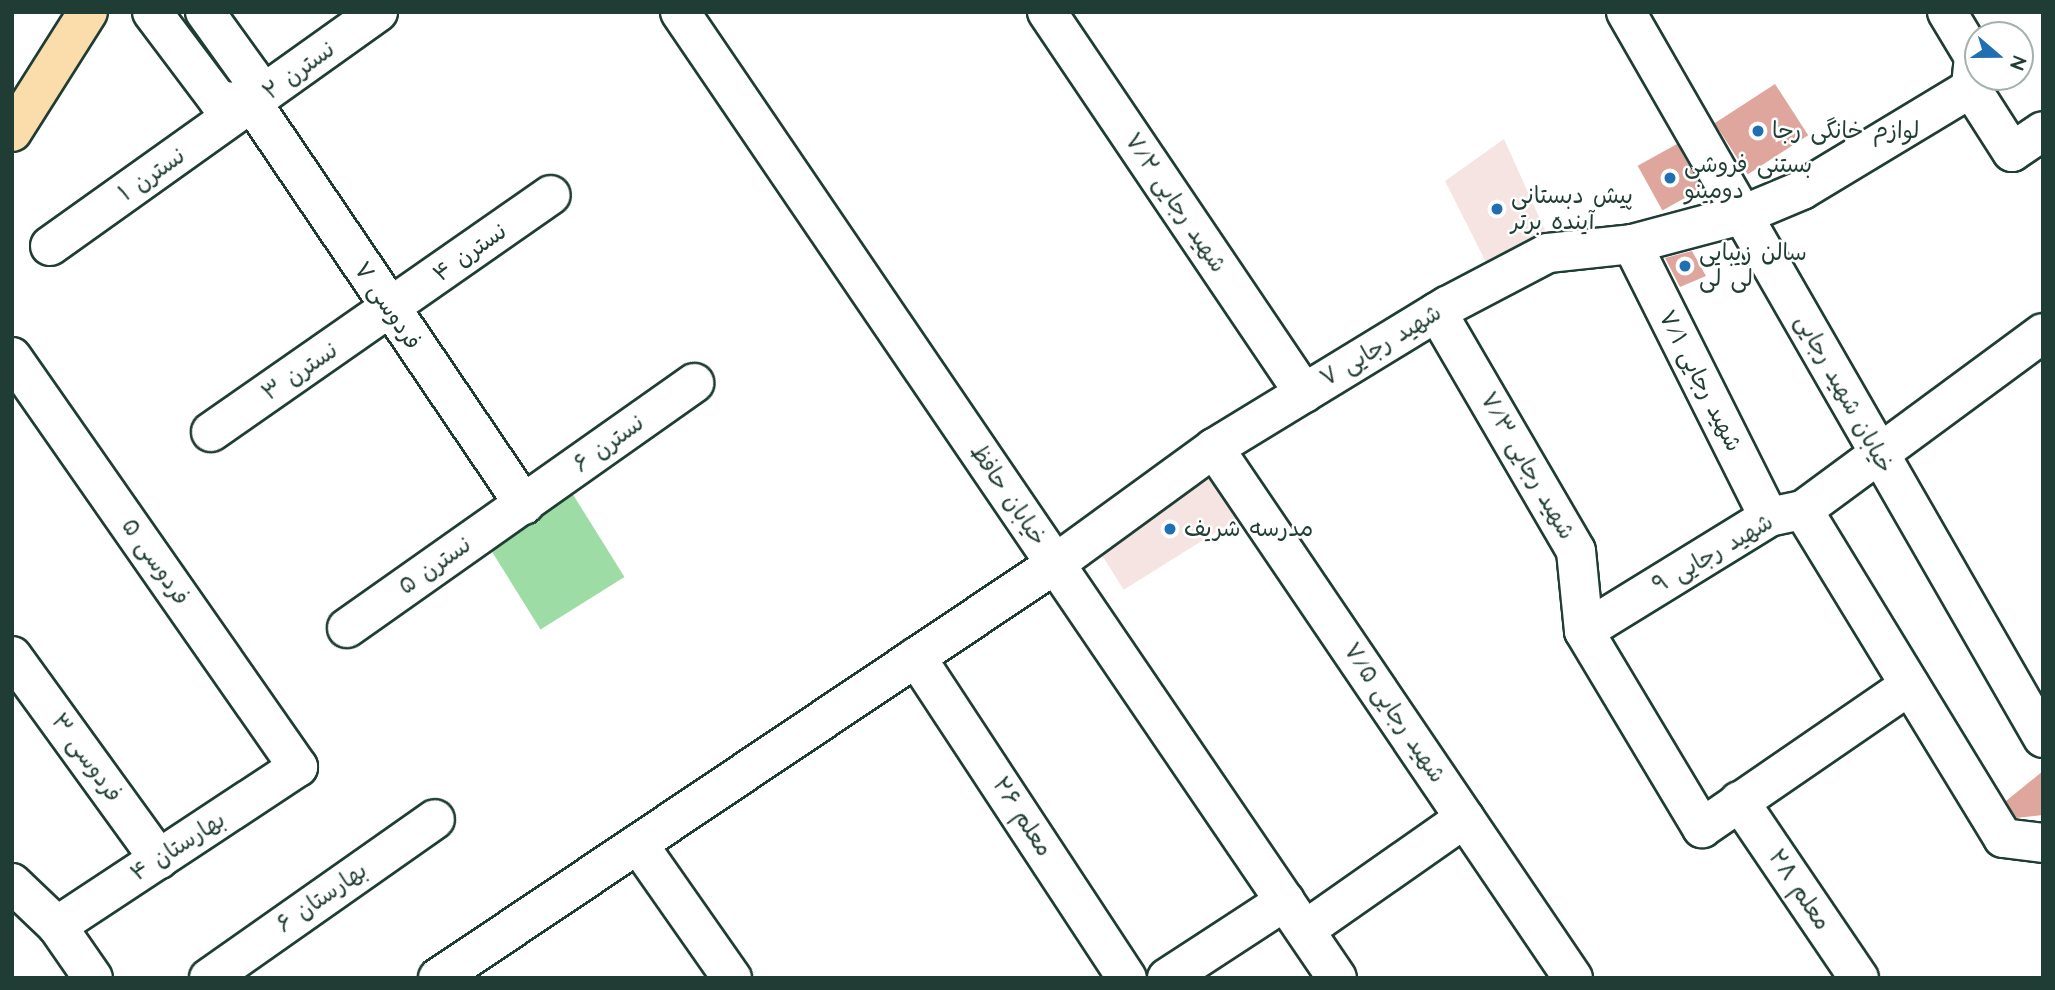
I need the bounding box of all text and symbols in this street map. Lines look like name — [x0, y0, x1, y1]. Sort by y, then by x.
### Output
north arrow — [1964, 21, 2034, 91]
street label: نسترن ۲ — [258, 36, 340, 106]
text: N — [2003, 52, 2032, 73]
place label: لوازم خانگی رجا — [1772, 117, 1919, 145]
marker: لوازم خانگی رجا — [1750, 123, 1766, 139]
street label: شهید رجایی ۷/۲ — [1118, 128, 1232, 278]
street label: نسترن ۱ — [114, 142, 190, 208]
place label: بستنی فروشی دومینو — [1684, 151, 1812, 205]
marker: بستنی فروشی دومینو — [1662, 170, 1678, 186]
place label: پیش دبستانی آینده برتر — [1511, 182, 1633, 236]
marker: پیش دبستانی آینده برتر — [1489, 201, 1505, 217]
street label: نسترن ۴ — [428, 218, 512, 288]
place label: سالن زیبایی لی لی — [1699, 239, 1807, 293]
street label: فردوسی ۷ — [348, 257, 426, 355]
marker: سالن زیبایی لی لی — [1677, 258, 1693, 274]
street label: شهید رجایی ۷ — [1315, 299, 1447, 393]
street label: شهید رجایی ۷/۱ — [1652, 306, 1748, 456]
street label: خیابان شهید رجایی — [1789, 310, 1899, 478]
street label: نسترن ۳ — [257, 337, 343, 407]
street label: شهید رجایی ۷/۳ — [1474, 387, 1580, 545]
street label: نسترن ۶ — [568, 409, 650, 479]
street label: خیابان حافظ — [964, 439, 1052, 551]
street label: شهید رجایی ۹ — [1648, 508, 1778, 600]
street label: فردوسی ۵ — [115, 513, 195, 611]
place label: مدرسه شریف — [1184, 515, 1313, 543]
marker: مدرسه شریف — [1162, 521, 1178, 537]
street label: نسترن ۵ — [393, 531, 477, 601]
street label: شهید رجایی ۷/۵ — [1337, 638, 1451, 788]
street label: فردوسی ۳ — [45, 708, 127, 808]
street label: معلم ۲۶ — [986, 772, 1058, 862]
street label: بهارستان ۴ — [126, 806, 230, 888]
street label: معلم ۲۸ — [1762, 844, 1836, 936]
street label: بهارستان ۶ — [272, 857, 372, 939]

